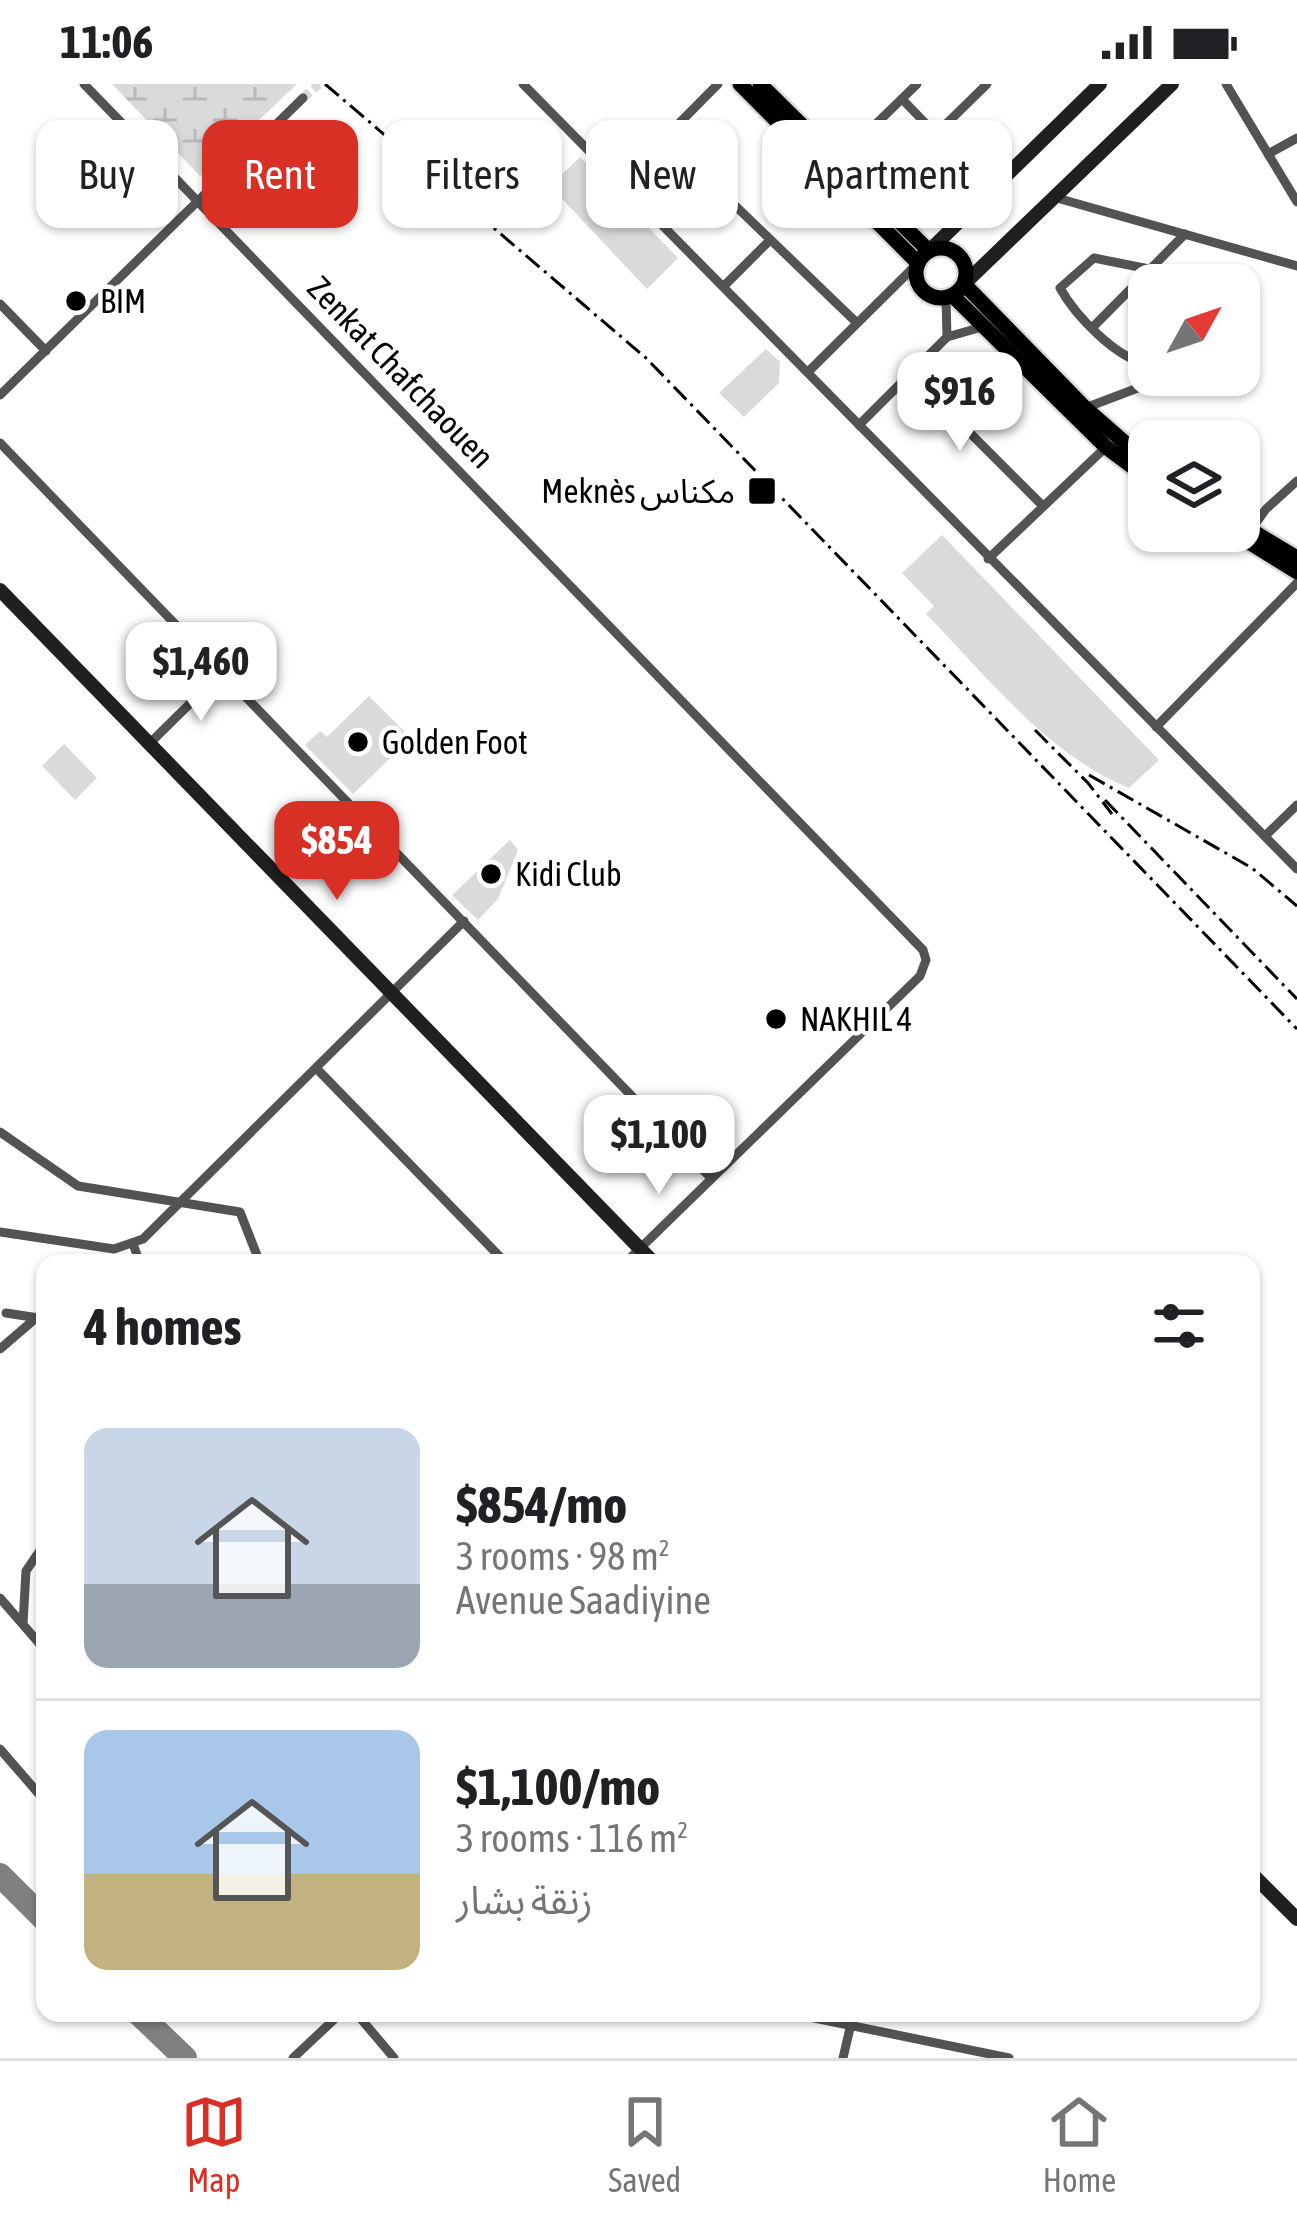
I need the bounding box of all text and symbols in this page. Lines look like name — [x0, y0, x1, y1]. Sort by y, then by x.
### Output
text: 11:06 — [60, 16, 154, 68]
chip: Buy — [36, 120, 178, 228]
chip: Rent — [202, 120, 358, 228]
chip: Filters — [382, 120, 562, 228]
chip: New — [586, 120, 738, 228]
chip: Apartment — [762, 120, 1012, 228]
north arrow — [1128, 264, 1260, 396]
map controls — [1128, 264, 1260, 552]
street label: Zenkat Chafchaouen — [300, 269, 502, 475]
place label: BIM — [100, 282, 146, 320]
marker: BIM — [63, 288, 89, 314]
pin: $916 — [889, 352, 1031, 454]
text: $916 — [924, 369, 996, 413]
button: layers — [1128, 420, 1260, 552]
place label: Meknès مكناس — [541, 472, 735, 511]
marker: Meknès مكناس — [746, 475, 778, 507]
pin: $1,460 — [103, 622, 299, 724]
text: $1,460 — [153, 639, 249, 683]
place label: Golden Foot — [382, 723, 528, 761]
marker: Golden Foot — [345, 729, 371, 755]
pin: $854 — [266, 801, 408, 903]
text: $854 — [301, 818, 373, 862]
place label: Kidi Club — [515, 855, 622, 893]
marker: Kidi Club — [478, 861, 504, 887]
place label: NAKHIL 4 — [800, 1000, 912, 1038]
marker: NAKHIL 4 — [763, 1006, 789, 1032]
pin: $1,100 — [561, 1095, 757, 1197]
text: $1,100 — [611, 1112, 707, 1156]
icon: filters — [1146, 1293, 1212, 1359]
text: 4 homes — [84, 1297, 242, 1356]
text: $854/mo — [456, 1475, 627, 1534]
icon: home — [180, 1476, 324, 1620]
text: 3 rooms · 98 m² — [456, 1534, 670, 1578]
text: Avenue Saadiyine — [456, 1578, 711, 1622]
text: $1,100/mo — [456, 1757, 660, 1816]
icon: home — [180, 1778, 324, 1922]
text: 3 rooms · 116 m² — [456, 1816, 688, 1860]
text: زنقة بشار — [456, 1878, 593, 1922]
tab: Map — [181, 2089, 247, 2199]
tab: Saved — [608, 2089, 681, 2199]
tab: Home — [1043, 2089, 1116, 2199]

